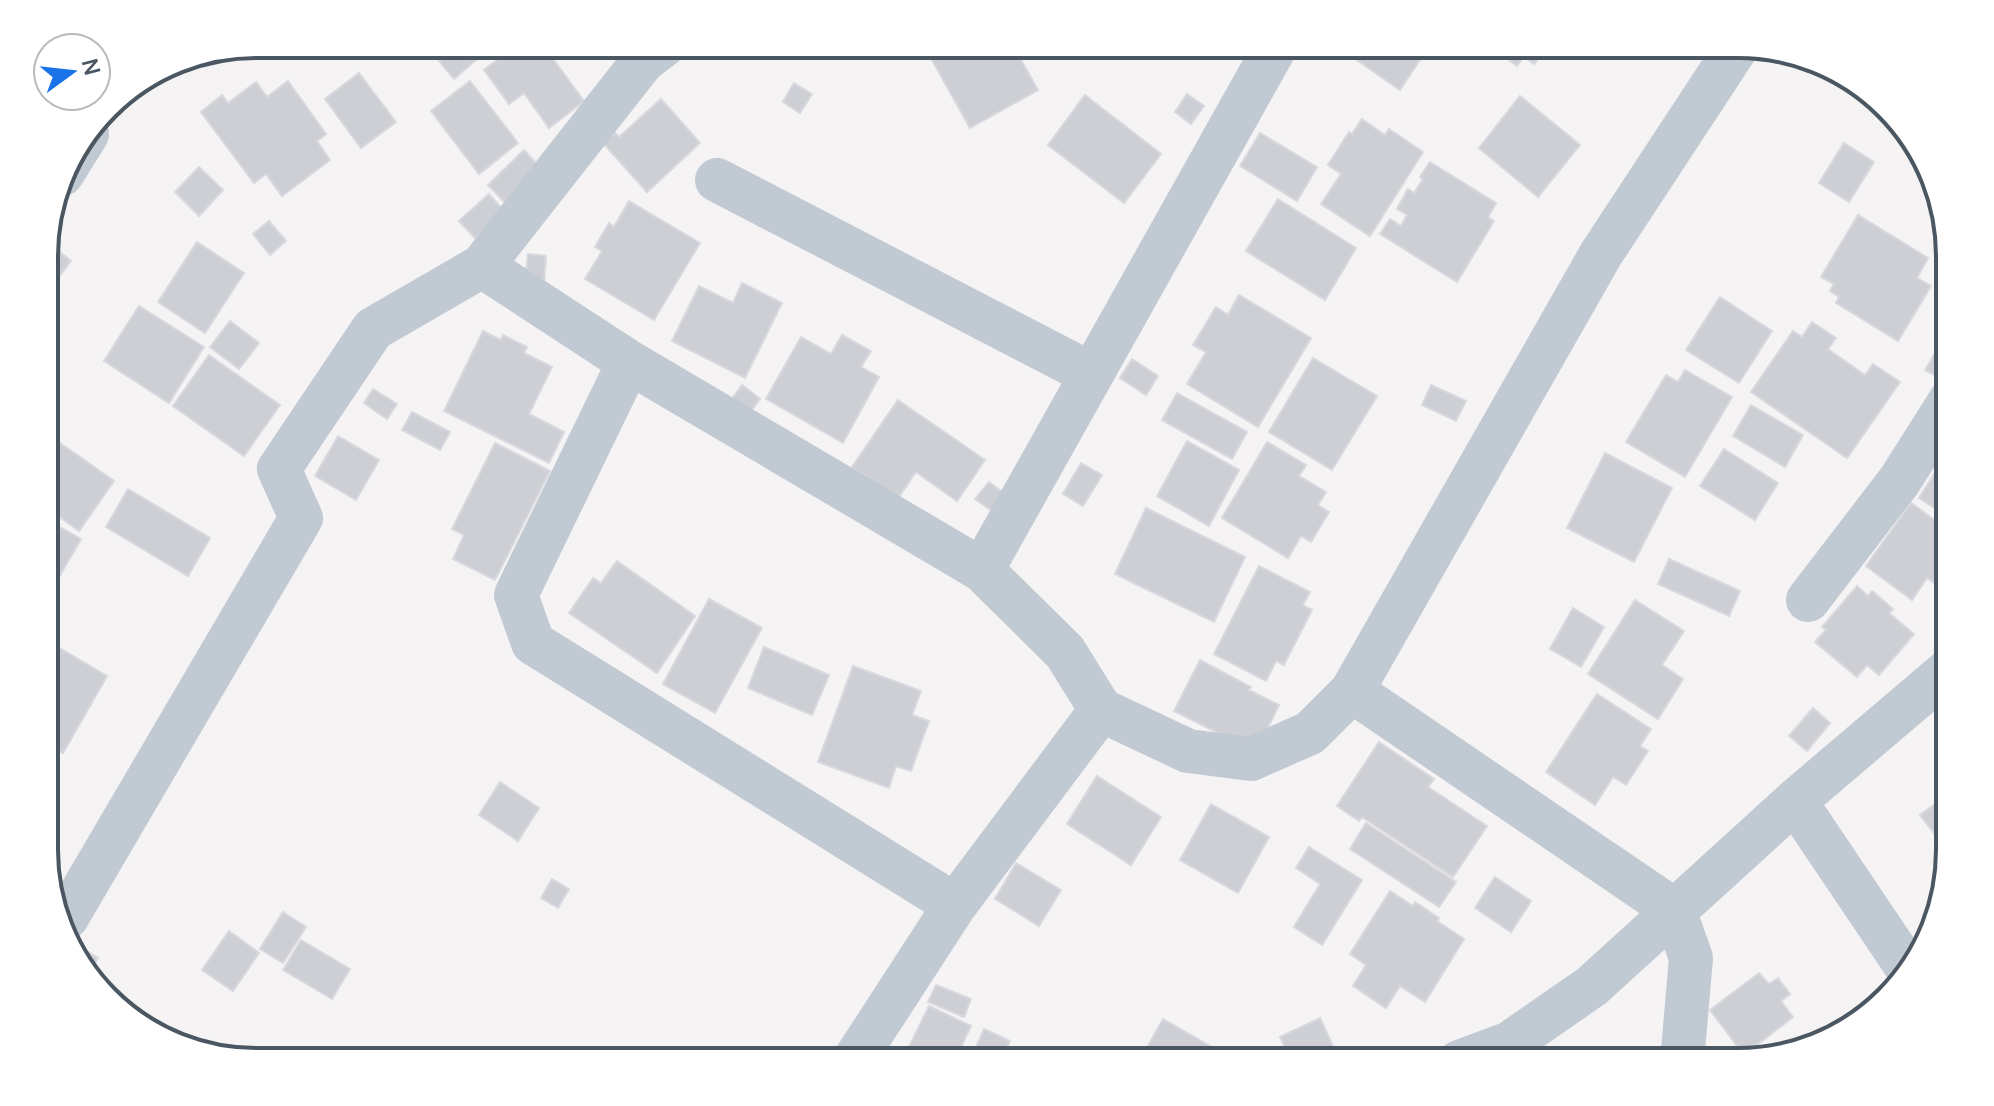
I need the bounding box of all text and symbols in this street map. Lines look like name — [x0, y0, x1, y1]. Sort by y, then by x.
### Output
north arrow — [32, 32, 112, 112]
text: N — [75, 55, 108, 78]

